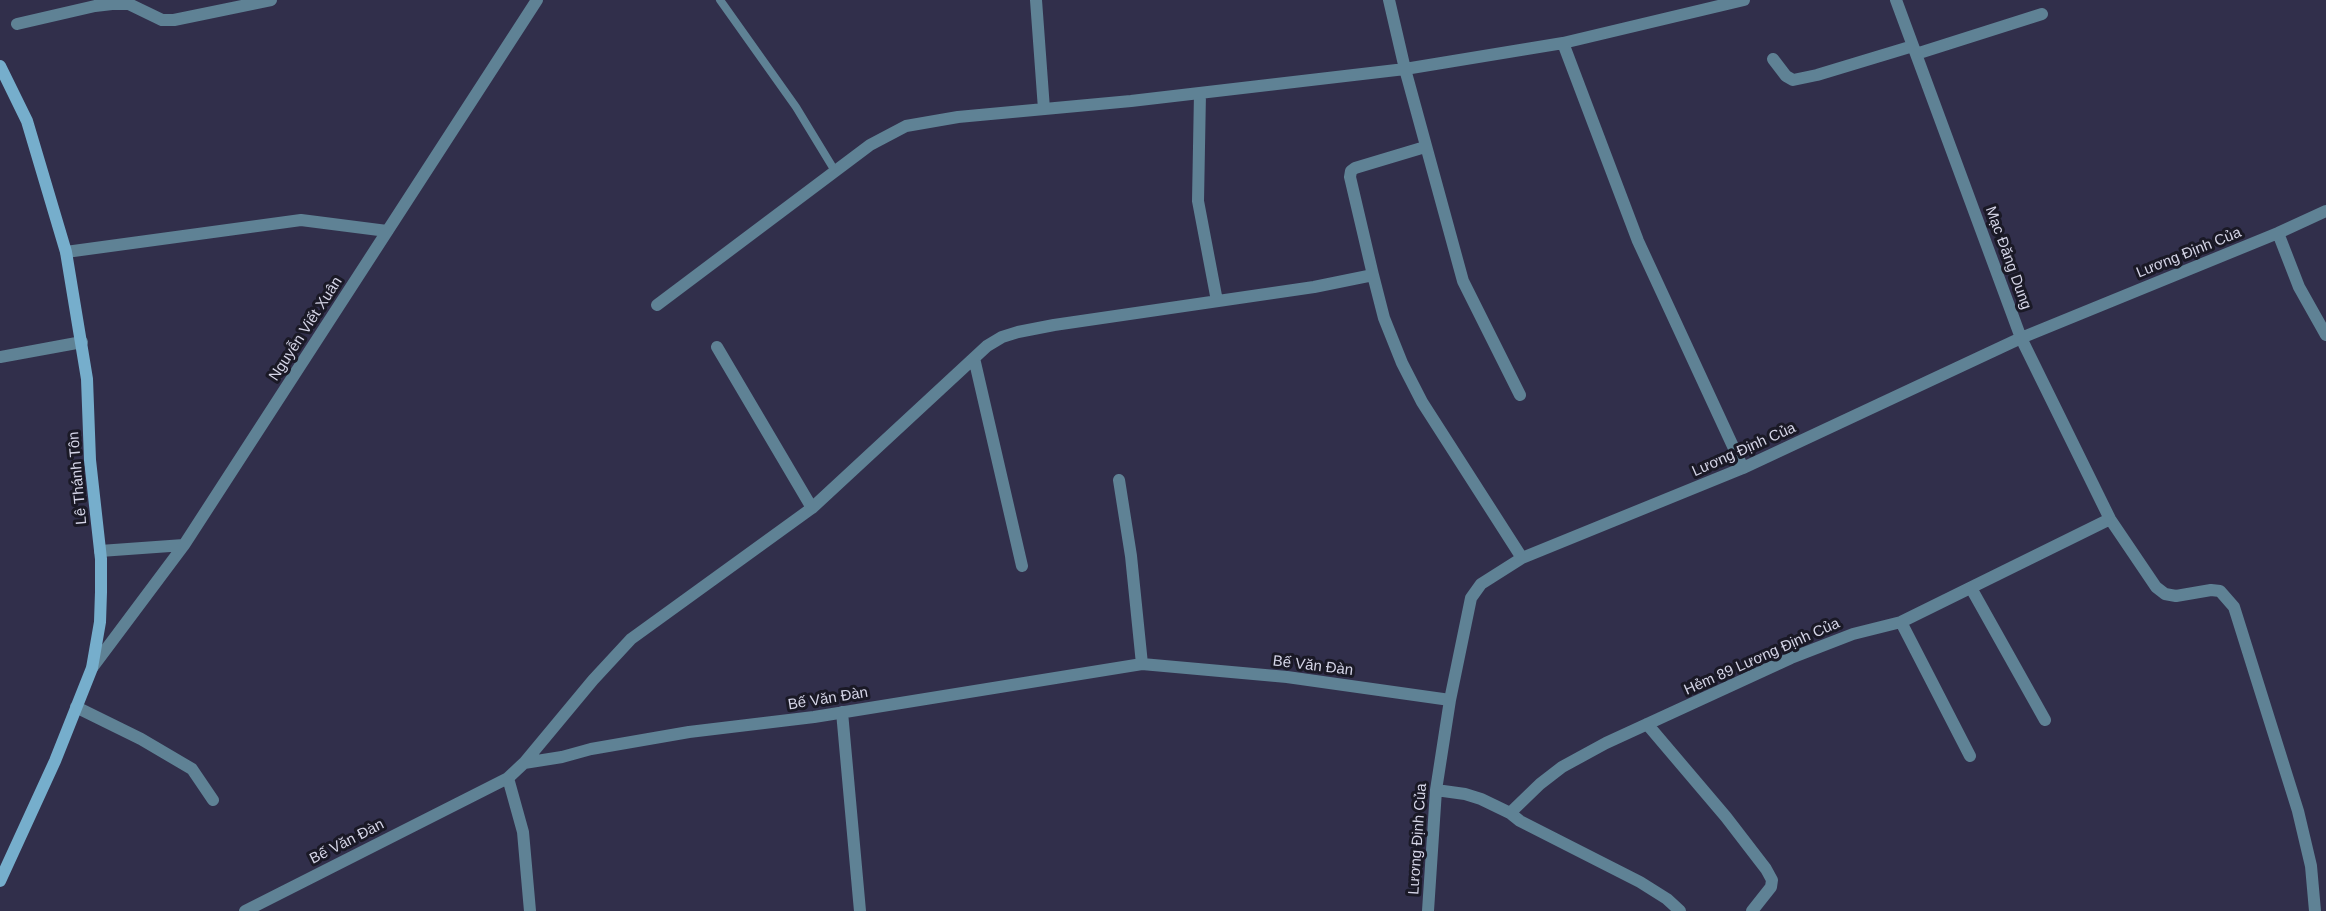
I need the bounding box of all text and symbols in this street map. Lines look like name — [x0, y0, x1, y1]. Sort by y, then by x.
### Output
street label: Mạc Đăng Dung — [1981, 204, 2035, 312]
street label: Lương Định Của — [2134, 224, 2244, 282]
street label: Nguyễn Viết Xuân — [266, 274, 346, 384]
street label: Lương Định Của — [1689, 419, 1799, 481]
street label: Lê Thánh Tôn — [65, 431, 91, 525]
street label: Hẻm 89 Lương Định Của — [1681, 615, 1843, 699]
street label: Bế Văn Đàn — [1272, 652, 1354, 680]
street label: Bế Văn Đàn — [787, 684, 869, 714]
street label: Lương Định Của — [1405, 783, 1431, 895]
street label: Bế Văn Đàn — [307, 816, 387, 868]

